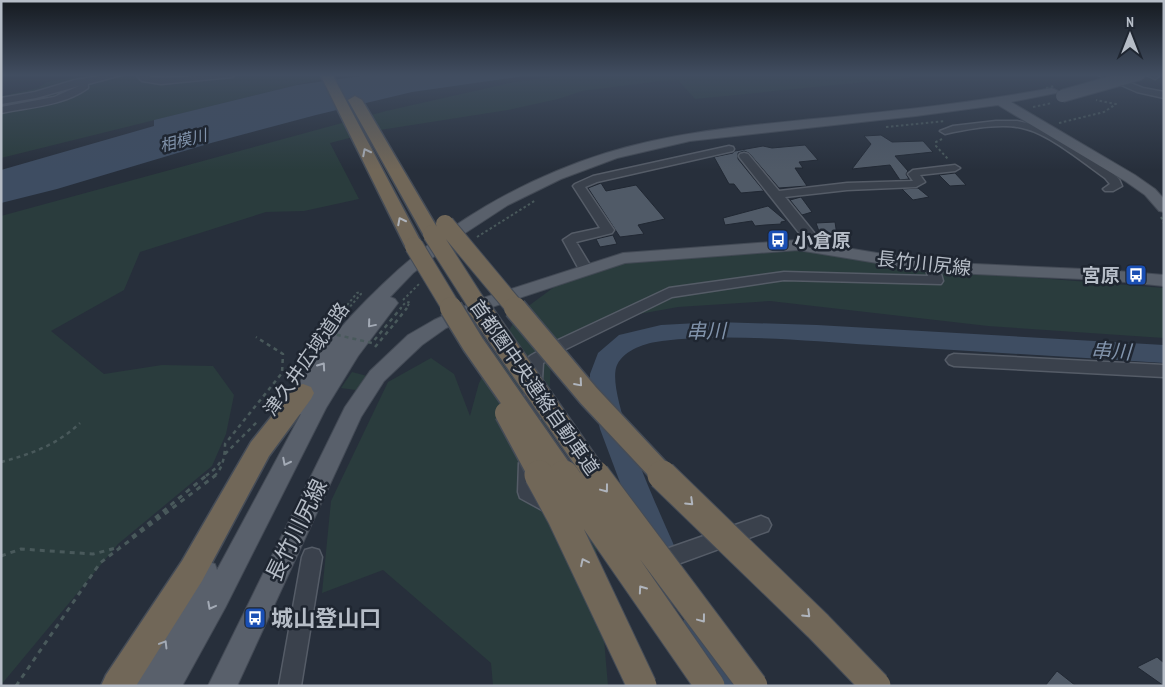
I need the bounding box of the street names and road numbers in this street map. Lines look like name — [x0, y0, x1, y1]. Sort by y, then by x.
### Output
street label: 長竹川尻線 — [875, 246, 973, 280]
street label: 首都圏中央連絡自動車道 — [465, 295, 605, 479]
street label: 津久井広域道路 — [258, 298, 354, 420]
street label: 長竹川尻線 — [259, 474, 333, 586]

